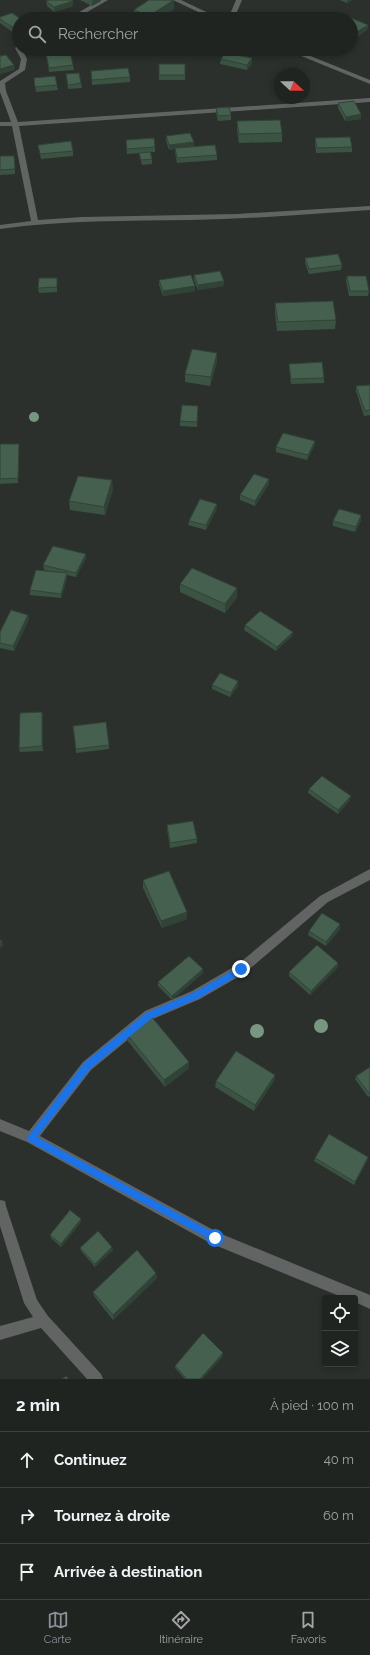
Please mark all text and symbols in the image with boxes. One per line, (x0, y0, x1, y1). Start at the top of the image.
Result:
search box (12, 12, 358, 56)
icon: search (26, 23, 48, 45)
text: Rechercher (58, 25, 138, 43)
north arrow (274, 68, 310, 104)
route end (232, 960, 250, 978)
route start (206, 1229, 224, 1247)
map controls (322, 1295, 358, 1367)
button: locate (322, 1295, 358, 1331)
button: layers (322, 1331, 358, 1367)
text: 2 min (16, 1395, 60, 1415)
text: À pied · 100 m (270, 1398, 354, 1413)
icon: ahead (16, 1449, 38, 1471)
text: Continuez (54, 1451, 127, 1469)
text: 40 m (324, 1452, 354, 1467)
icon: right (16, 1505, 38, 1527)
text: Tournez à droite (54, 1507, 170, 1525)
text: 60 m (323, 1508, 354, 1523)
icon: arrive (16, 1561, 38, 1583)
text: Arrivée à destination (54, 1563, 202, 1581)
tab: Carte (44, 1609, 71, 1646)
tab: Itinéraire (159, 1609, 203, 1646)
tab: Favoris (291, 1609, 326, 1646)

